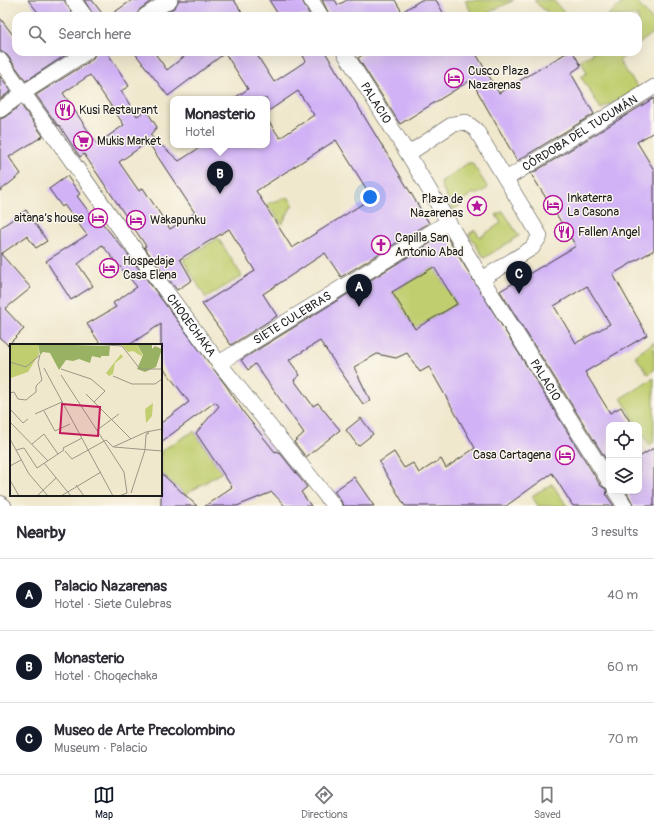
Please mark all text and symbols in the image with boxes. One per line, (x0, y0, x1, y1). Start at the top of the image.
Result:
search box (12, 12, 642, 56)
icon: search (26, 23, 48, 45)
text: Search here (58, 25, 131, 44)
place label: Cusco Plaza Nazarenas (468, 64, 529, 93)
hotel icon: Cusco Plaza Nazarenas (443, 67, 465, 89)
street label: PALACIO (357, 80, 394, 127)
street label: CÓRDOBA DEL TUCUMÁN (520, 92, 641, 175)
popup (170, 96, 270, 148)
restaurant icon: Kusi Restaurant (54, 99, 76, 121)
place label: Kusi Restaurant (79, 103, 158, 118)
text: Monasterio (185, 105, 255, 124)
text: Hotel (185, 124, 215, 140)
supermarket icon: Mukis Market (72, 130, 94, 152)
place label: Mukis Market (97, 134, 161, 149)
pin: B (207, 161, 233, 194)
your location (360, 187, 380, 207)
place label: Inkaterra La Casona (567, 191, 619, 220)
place label: Plaza de Nazarenas (410, 192, 464, 221)
hotel icon: Inkaterra La Casona (542, 194, 564, 216)
place icon: Plaza de Nazarenas (466, 195, 488, 217)
hotel icon: aitana’s house (87, 207, 109, 229)
hotel icon: Wakapunku (125, 209, 147, 231)
place label: aitana’s house (14, 211, 84, 226)
place label: Wakapunku (150, 213, 206, 228)
restaurant icon: Fallen Angel (553, 221, 575, 243)
place label: Fallen Angel (578, 225, 640, 240)
place label: Capilla San Antonio Abad (395, 231, 464, 260)
church icon: Capilla San Antonio Abad (370, 234, 392, 256)
place label: Hospedaje Casa Elena (123, 254, 177, 283)
hotel icon: Hospedaje Casa Elena (98, 257, 120, 279)
pin: C (506, 261, 532, 294)
pin: A (346, 274, 372, 307)
street label: SIETE CULEBRAS (251, 289, 334, 348)
street label: CHOQECHAKA (163, 291, 219, 360)
inset map (10, 344, 162, 496)
street label: PALACIO (526, 357, 564, 404)
map controls (606, 422, 642, 494)
button: locate (606, 422, 642, 458)
hotel icon: Casa Cartagena (554, 444, 576, 466)
place label: Casa Cartagena (473, 448, 551, 463)
button: layers (606, 458, 642, 494)
text: Nearby (16, 522, 65, 543)
text: 3 results (591, 524, 638, 540)
text: Palacio Nazarenas (54, 577, 167, 596)
text: A (25, 587, 33, 603)
text: 40 m (607, 587, 638, 603)
text: Hotel · Siete Culebras (54, 596, 172, 612)
text: Monasterio (54, 649, 124, 668)
text: B (25, 659, 33, 675)
text: 60 m (607, 659, 638, 675)
text: Hotel · Choqechaka (54, 668, 158, 684)
text: Museo de Arte Precolombino (54, 721, 235, 740)
text: C (25, 731, 33, 747)
text: 70 m (608, 731, 638, 747)
text: Museum · Palacio (54, 740, 147, 756)
tab: Map (93, 784, 115, 821)
tab: Directions (301, 784, 348, 821)
tab: Saved (534, 784, 561, 821)

